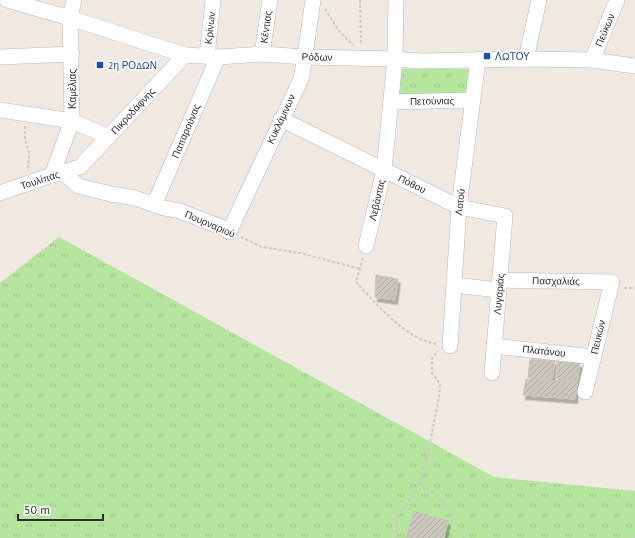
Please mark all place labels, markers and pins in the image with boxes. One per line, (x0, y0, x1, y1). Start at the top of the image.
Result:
place label: ΛΩΤΟΥ (495, 50, 530, 63)
marker: ΛΩΤΟΥ (482, 51, 492, 61)
place label: 2η ΡΟΔΩΝ (108, 59, 157, 72)
marker: 2η ΡΟΔΩΝ (95, 60, 105, 70)

